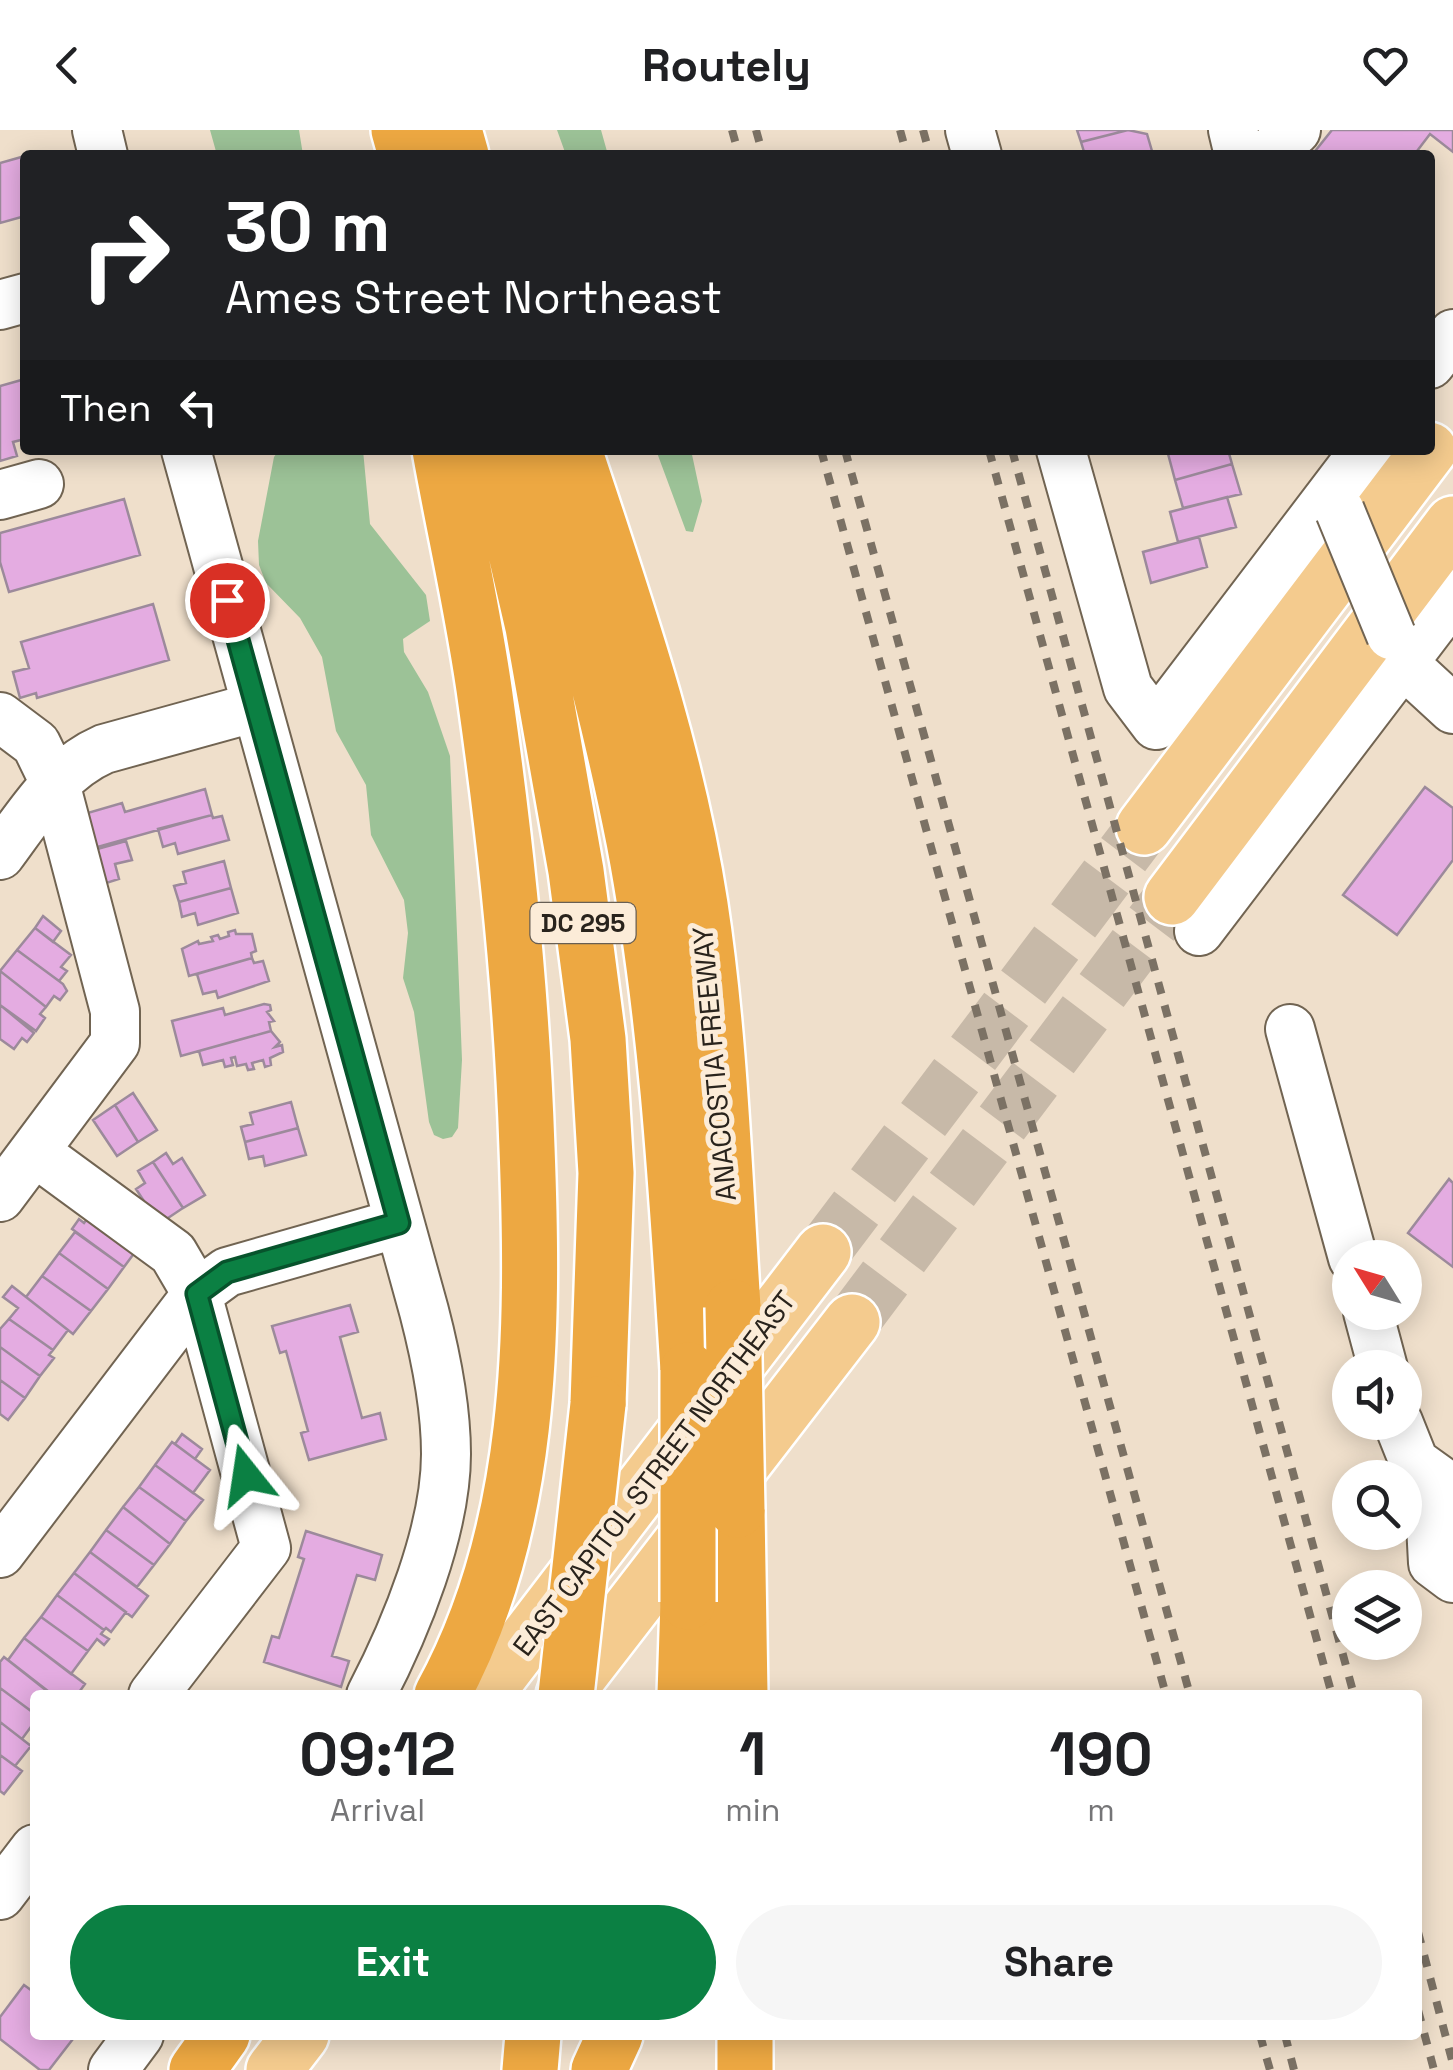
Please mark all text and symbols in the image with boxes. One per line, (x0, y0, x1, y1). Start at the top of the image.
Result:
text: Routely (642, 37, 811, 94)
icon: back (40, 38, 95, 93)
icon: heart (1358, 38, 1413, 93)
text: 30 m (225, 182, 390, 271)
icon: right (60, 190, 190, 320)
text: Ames Street Northeast (225, 269, 722, 326)
icon: left (171, 380, 226, 435)
text: Then (60, 384, 151, 432)
pin (185, 558, 270, 643)
icon: arrive (200, 573, 255, 628)
road number: DC 295 (530, 903, 636, 943)
street label: ANACOSTIA FREEWAY (684, 925, 744, 1203)
north arrow (1332, 1240, 1422, 1330)
map controls (1332, 1240, 1422, 1660)
street label: EAST CAPITOL STREET NORTHEAST (505, 1283, 803, 1663)
button: sound (1332, 1350, 1422, 1440)
position arrow (194, 1423, 298, 1527)
button: search (1332, 1460, 1422, 1550)
button: layers (1332, 1570, 1422, 1660)
text: 09:12 (299, 1716, 456, 1793)
text: 1 (739, 1716, 766, 1793)
text: 190 (1050, 1716, 1153, 1793)
text: Arrival (330, 1790, 425, 1830)
text: min (725, 1790, 780, 1830)
text: m (1087, 1790, 1115, 1830)
button: Exit (70, 1905, 716, 2020)
button: Share (736, 1905, 1382, 2020)

